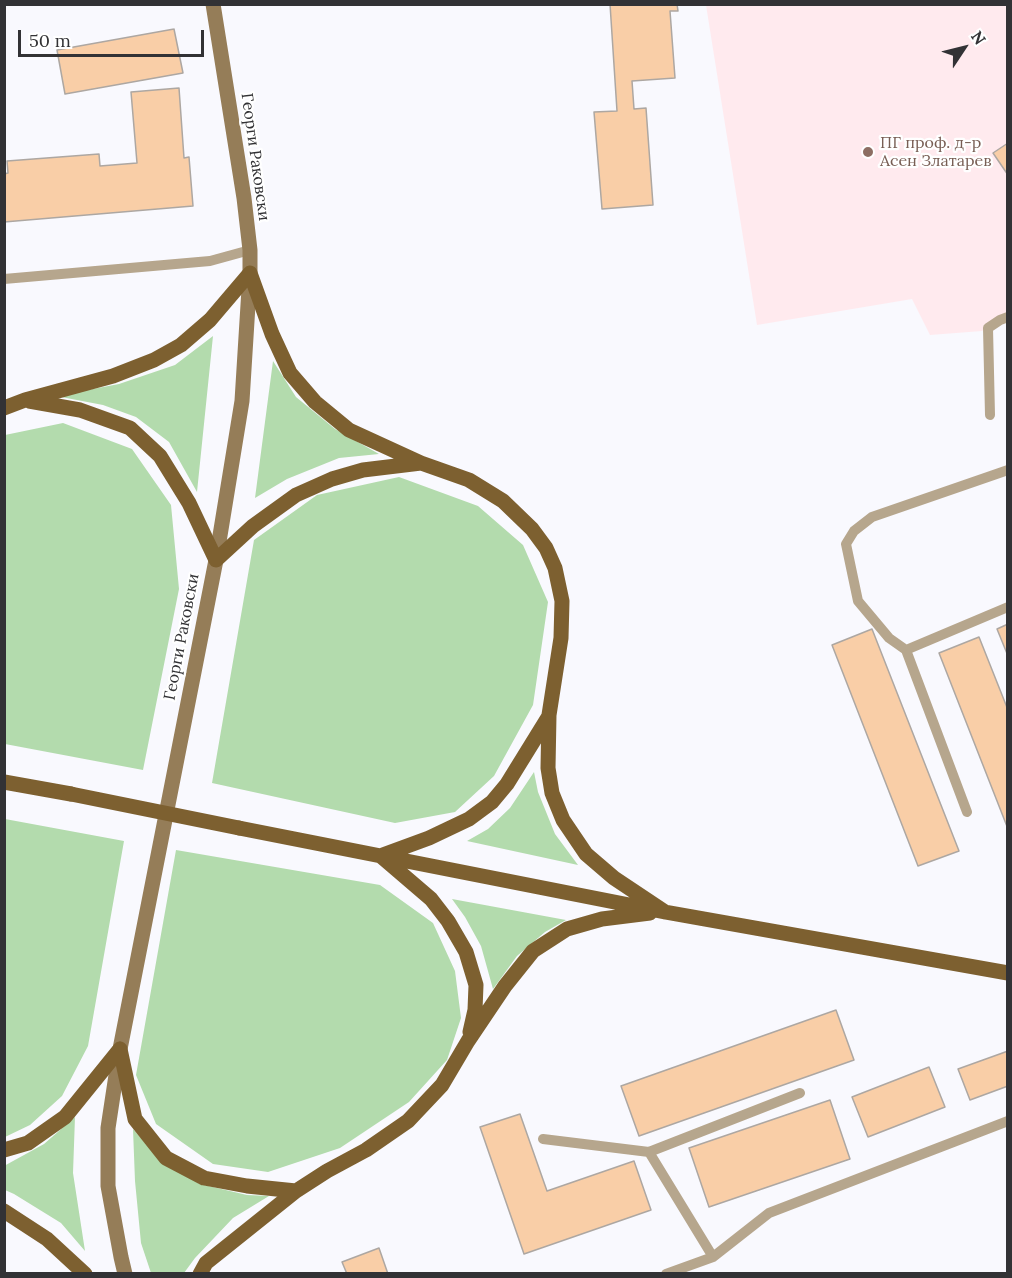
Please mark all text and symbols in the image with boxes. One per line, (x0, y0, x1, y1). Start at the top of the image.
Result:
scale bar (21, 18, 207, 56)
north arrow (934, 18, 994, 78)
text: N (967, 27, 990, 48)
text: 50 m (29, 29, 71, 52)
street label: Георги Раковски (237, 92, 273, 222)
place label: ПГ проф. д-р Асен Златарев (880, 133, 992, 171)
marker: ПГ проф. д-р Асен Златарев (861, 145, 875, 159)
street label: Георги Раковски (160, 572, 204, 702)

